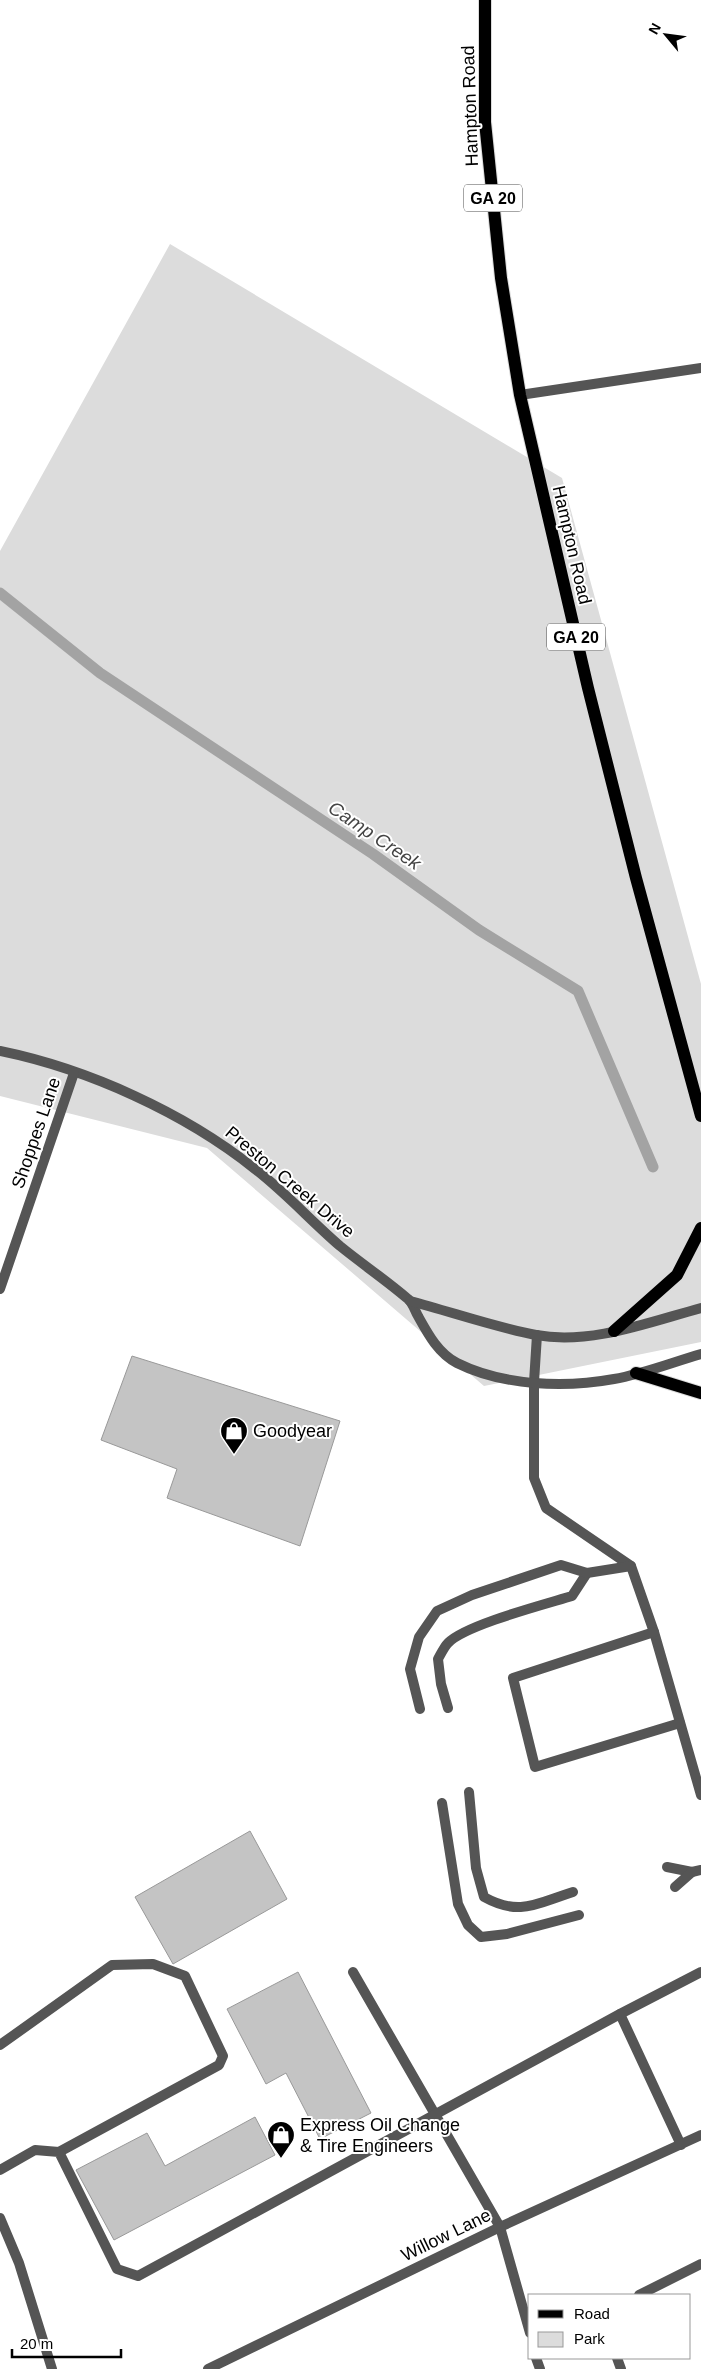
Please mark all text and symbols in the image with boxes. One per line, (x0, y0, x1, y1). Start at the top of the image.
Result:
north arrow (641, 10, 691, 60)
text: N (645, 20, 664, 37)
street label: Hampton Road (458, 45, 482, 167)
road number: GA 20 (464, 184, 522, 212)
street label: Hampton Road (549, 484, 595, 606)
road number: GA 20 (547, 624, 605, 650)
water label: Camp Creek (325, 797, 426, 875)
street label: Shoppes Lane (8, 1075, 64, 1191)
street label: Preston Creek Drive (221, 1122, 359, 1242)
shop icon: Goodyear (219, 1416, 249, 1455)
place label: Goodyear (253, 1421, 332, 1441)
place label: Express Oil Change & Tire Engineers (300, 2115, 460, 2156)
shop icon: Express Oil Change & Tire Engineers (266, 2120, 296, 2159)
street label: Willow Lane (398, 2205, 494, 2265)
legend (528, 2294, 691, 2359)
text: Road (574, 2305, 610, 2322)
scale bar (12, 2326, 121, 2358)
text: Park (574, 2330, 605, 2347)
text: 20 m (20, 2335, 53, 2352)

